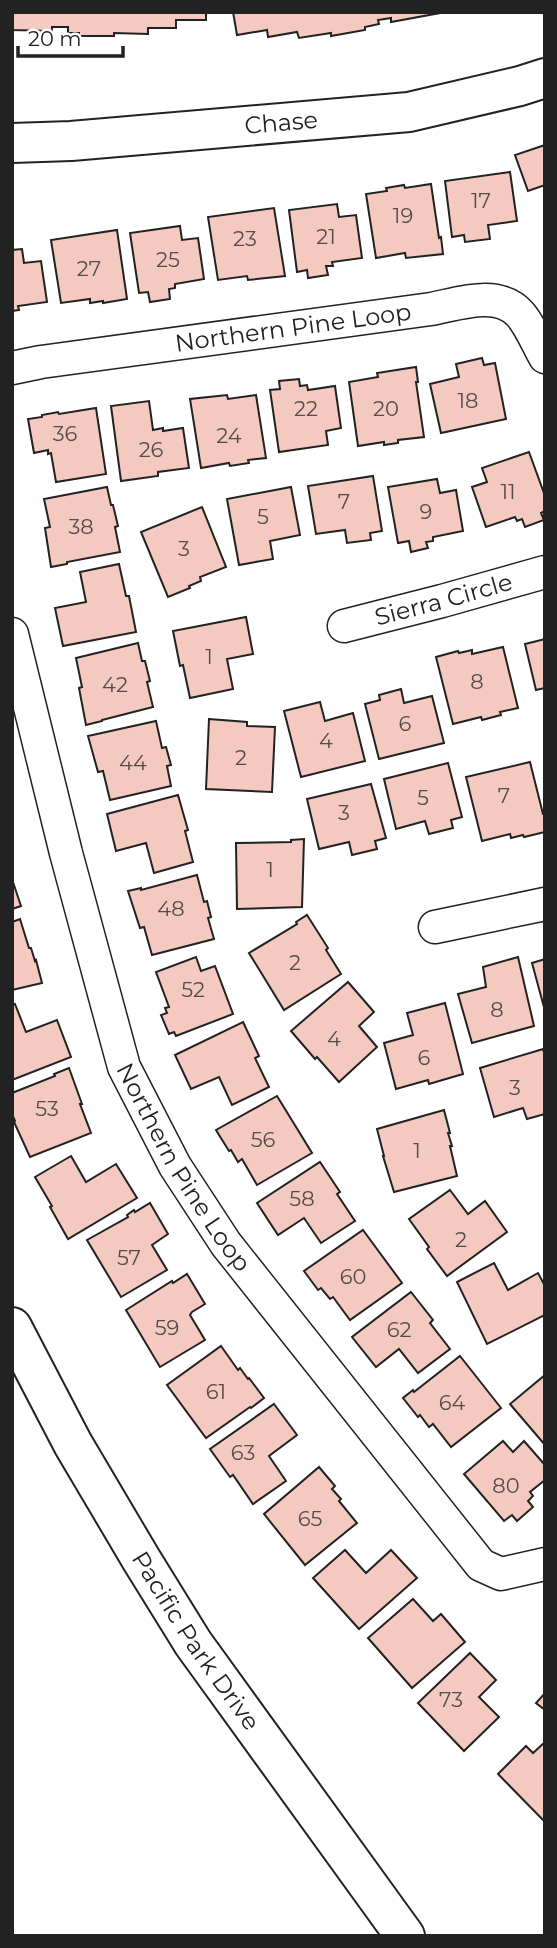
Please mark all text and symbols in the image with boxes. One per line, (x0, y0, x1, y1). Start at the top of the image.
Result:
scale bar (18, 14, 122, 58)
text: 20 m (28, 26, 82, 51)
street label: Chase (243, 105, 319, 140)
house number: 17 (471, 188, 491, 213)
house number: 19 (393, 203, 413, 228)
house number: 21 (316, 224, 336, 249)
house number: 23 (233, 226, 257, 251)
house number: 25 (156, 247, 180, 272)
house number: 27 (77, 256, 101, 281)
street label: Northern Pine Loop (173, 297, 413, 358)
house number: 18 (458, 388, 478, 413)
house number: 22 (294, 396, 318, 421)
house number: 20 (373, 396, 399, 421)
house number: 36 (53, 421, 78, 446)
house number: 24 (216, 423, 242, 448)
house number: 26 (139, 437, 164, 462)
house number: 11 (500, 479, 516, 504)
house number: 7 (338, 489, 350, 514)
house number: 9 (420, 499, 432, 524)
house number: 5 (257, 504, 269, 529)
house number: 38 (68, 514, 94, 539)
house number: 3 (178, 536, 190, 561)
street label: Sierra Circle (372, 567, 516, 632)
house number: 1 (205, 644, 213, 669)
house number: 8 (470, 669, 484, 694)
house number: 42 (102, 672, 128, 697)
house number: 6 (399, 711, 412, 736)
house number: 4 (319, 728, 333, 753)
house number: 2 (235, 745, 247, 770)
house number: 44 (119, 750, 147, 775)
house number: 7 (498, 783, 510, 808)
house number: 5 (417, 785, 429, 810)
house number: 3 (338, 800, 350, 825)
house number: 1 (266, 857, 274, 882)
house number: 48 (157, 896, 185, 921)
house number: 2 (289, 950, 301, 975)
house number: 52 (181, 977, 205, 1002)
house number: 8 (490, 997, 504, 1022)
house number: 4 (327, 1026, 341, 1051)
house number: 6 (418, 1045, 431, 1070)
street label: Northern Pine Loop (110, 1058, 257, 1277)
house number: 3 (509, 1075, 521, 1100)
house number: 53 (35, 1096, 59, 1121)
house number: 56 (251, 1127, 276, 1152)
house number: 1 (413, 1138, 421, 1163)
house number: 58 (289, 1186, 315, 1211)
house number: 2 (455, 1227, 467, 1252)
house number: 57 (117, 1245, 141, 1270)
house number: 60 (340, 1264, 366, 1289)
house number: 59 (155, 1315, 179, 1340)
house number: 62 (387, 1317, 411, 1342)
house number: 61 (206, 1379, 226, 1404)
house number: 64 (439, 1390, 465, 1415)
house number: 63 (231, 1440, 255, 1465)
house number: 80 (492, 1473, 520, 1498)
house number: 65 (298, 1506, 322, 1531)
street label: Pacific Park Drive (126, 1546, 266, 1736)
house number: 73 (439, 1687, 463, 1712)

